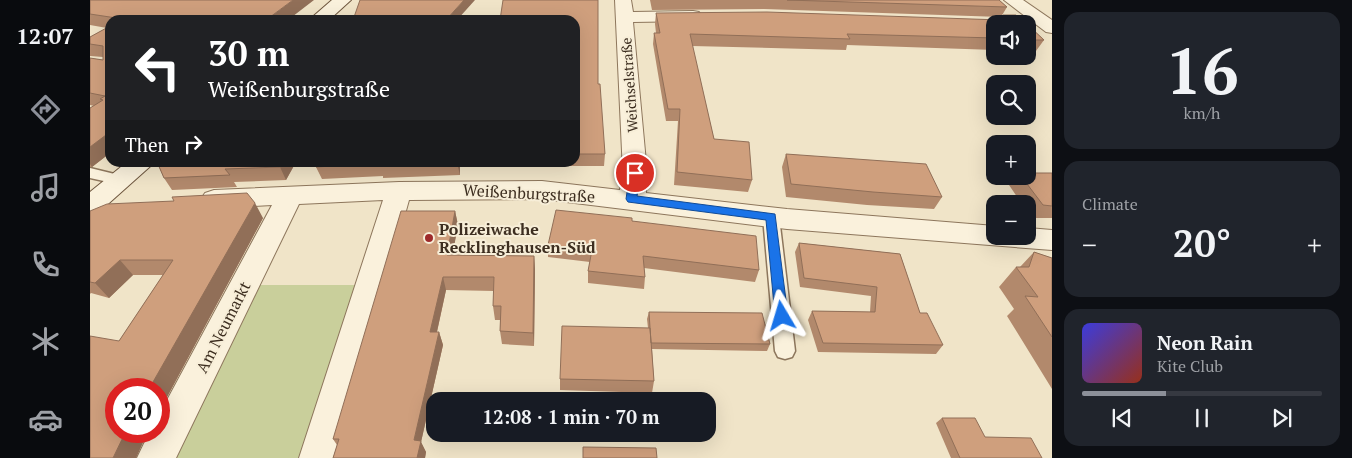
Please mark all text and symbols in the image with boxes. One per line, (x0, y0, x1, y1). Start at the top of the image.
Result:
map controls (986, 15, 1036, 245)
button: sound (986, 15, 1036, 65)
text: 12:07 (16, 21, 74, 50)
text: 16 (1165, 26, 1239, 113)
text: 30 m (208, 30, 289, 76)
icon: left (125, 35, 190, 100)
street label: Weichselstraße (616, 37, 642, 133)
text: Weißenburgstraße (208, 74, 390, 103)
button: search (986, 75, 1036, 125)
icon: directions (28, 92, 63, 127)
text: km/h (1184, 102, 1220, 124)
icon: right (179, 130, 207, 158)
text: Then (125, 132, 169, 157)
button: + (986, 135, 1036, 185)
pin (614, 152, 656, 194)
icon: arrive (621, 159, 649, 187)
icon: music (28, 170, 63, 205)
street label: Weißenburgstraße (462, 179, 596, 207)
text: Climate (1082, 193, 1138, 215)
button: − (986, 195, 1036, 245)
place label: Polizeiwache Recklinghausen-Süd (439, 218, 596, 258)
text: 20° (1173, 218, 1231, 268)
text: − (1082, 226, 1097, 263)
text: + (1307, 226, 1322, 263)
marker: Polizeiwache Recklinghausen-Süd (423, 232, 435, 244)
icon: phone (28, 247, 63, 282)
street label: Am Neumarkt (191, 277, 255, 376)
position arrow (755, 289, 807, 341)
icon: climate (28, 324, 63, 359)
text: Neon Rain (1157, 330, 1253, 355)
text: Kite Club (1157, 355, 1223, 377)
speed limit sign: 20 (105, 378, 170, 443)
icon: car (28, 402, 63, 437)
text: 12:08 · 1 min · 70 m (482, 404, 660, 429)
icon: previous (1108, 404, 1136, 432)
icon: pause (1188, 404, 1216, 432)
icon: next (1268, 404, 1296, 432)

